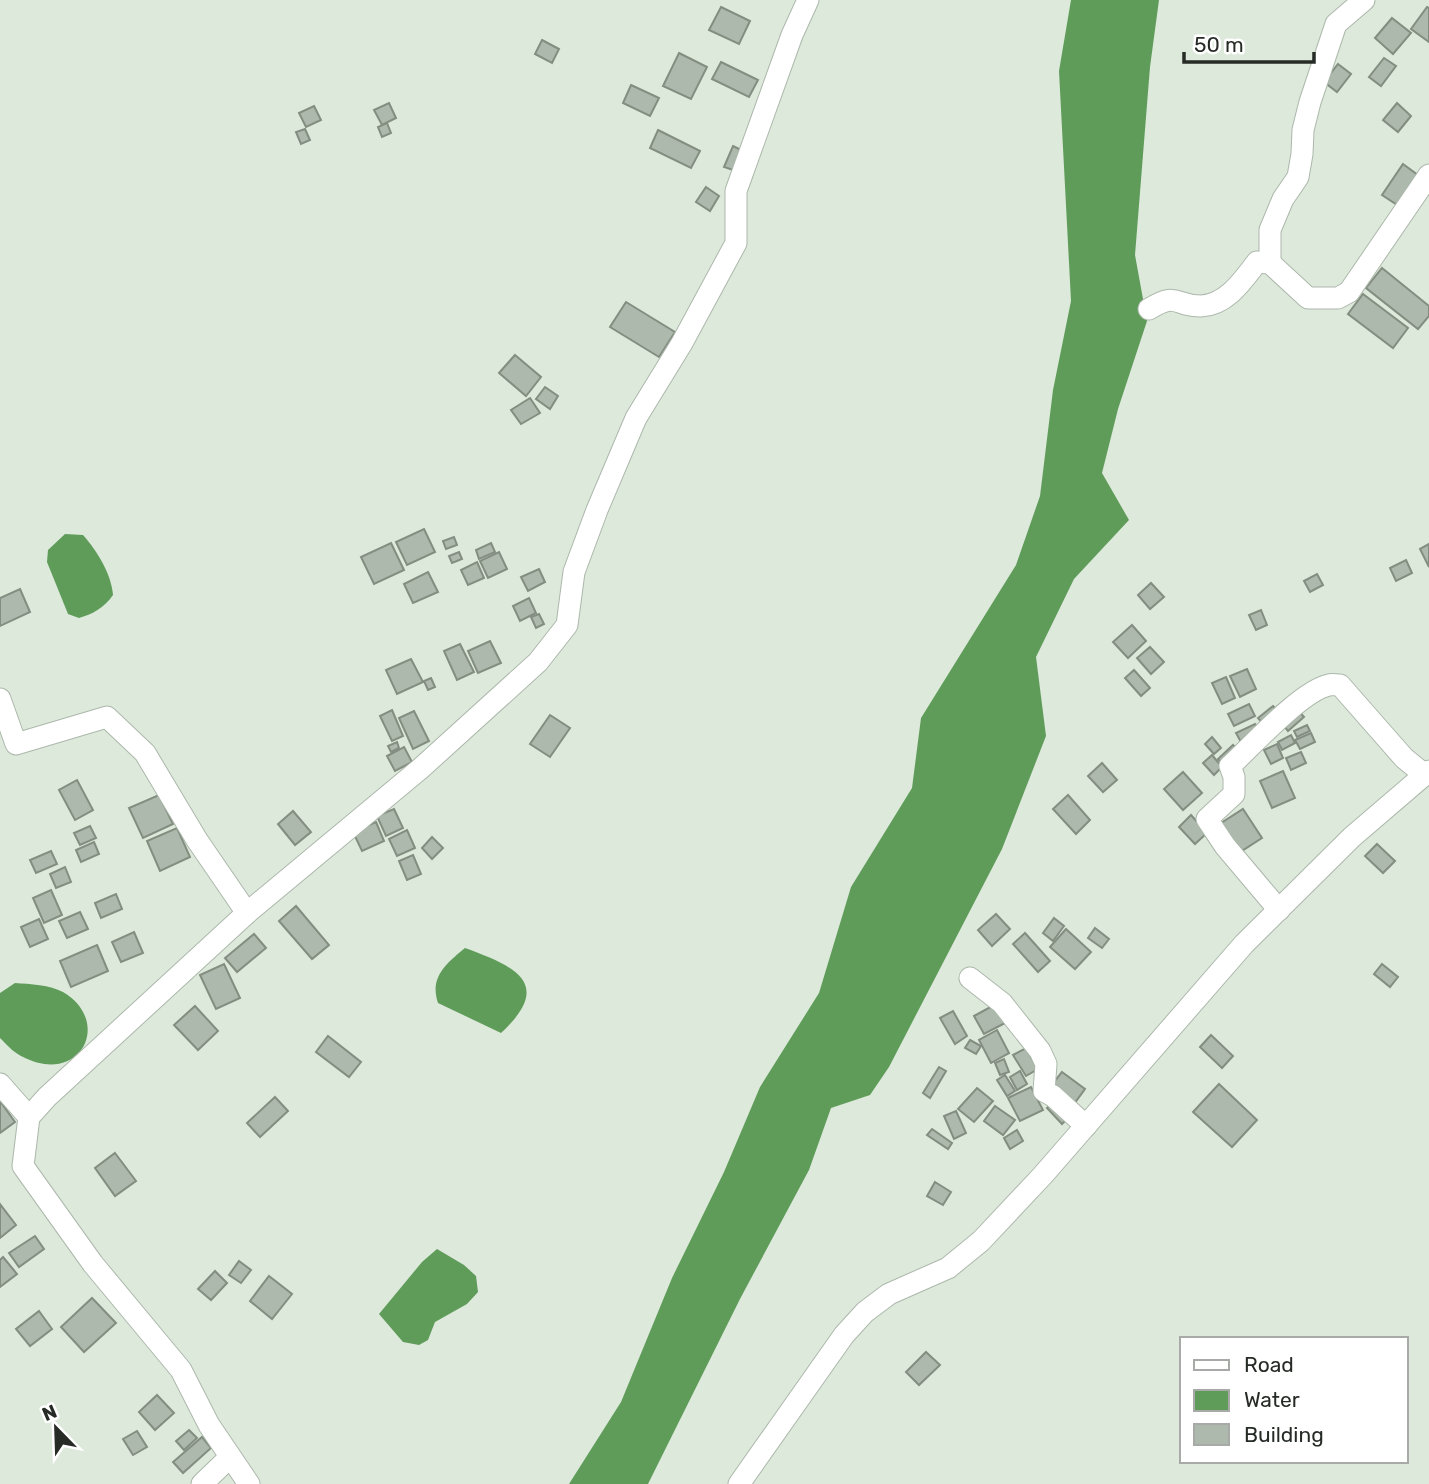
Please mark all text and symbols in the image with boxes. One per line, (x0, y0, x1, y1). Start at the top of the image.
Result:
scale bar (1184, 21, 1314, 65)
text: 50 m (1194, 32, 1244, 57)
legend (1180, 1337, 1408, 1463)
text: Road (1244, 1352, 1294, 1377)
text: Water (1244, 1387, 1300, 1412)
north arrow (21, 1393, 91, 1463)
text: N (39, 1400, 60, 1426)
text: Building (1244, 1422, 1324, 1447)

